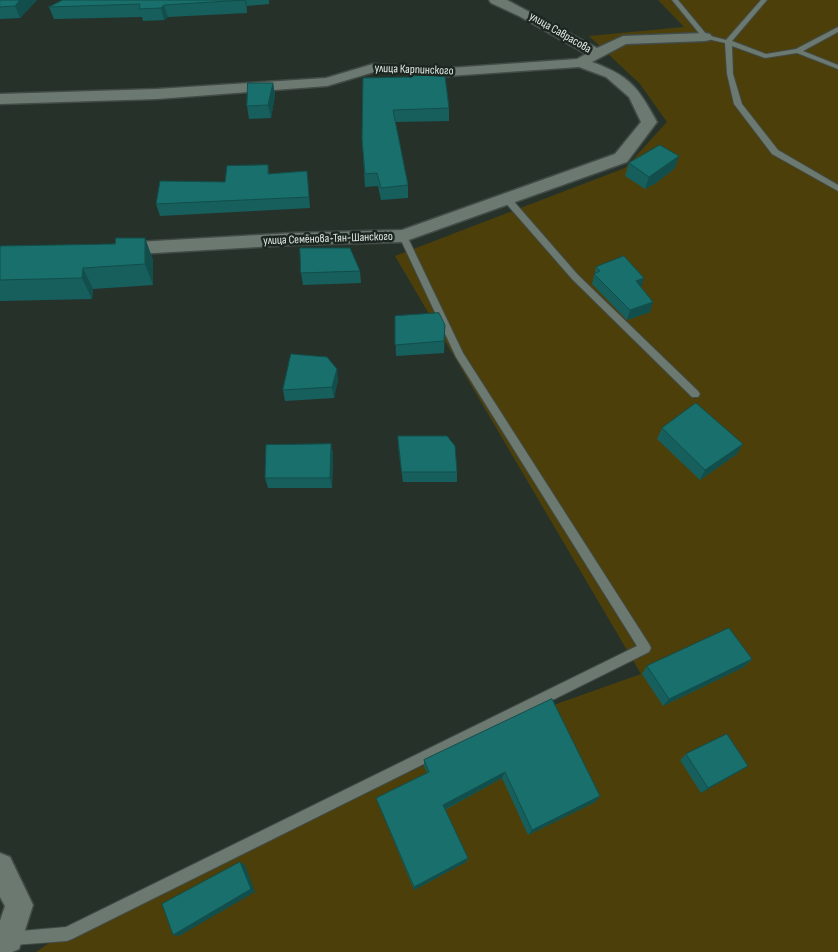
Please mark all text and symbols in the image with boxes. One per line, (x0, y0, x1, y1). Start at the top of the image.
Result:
street label: улица Саврасова (526, 9, 594, 57)
street label: улица Карпинского (374, 61, 454, 79)
street label: улица Семёнова-Тян-Шанского (263, 230, 393, 248)

